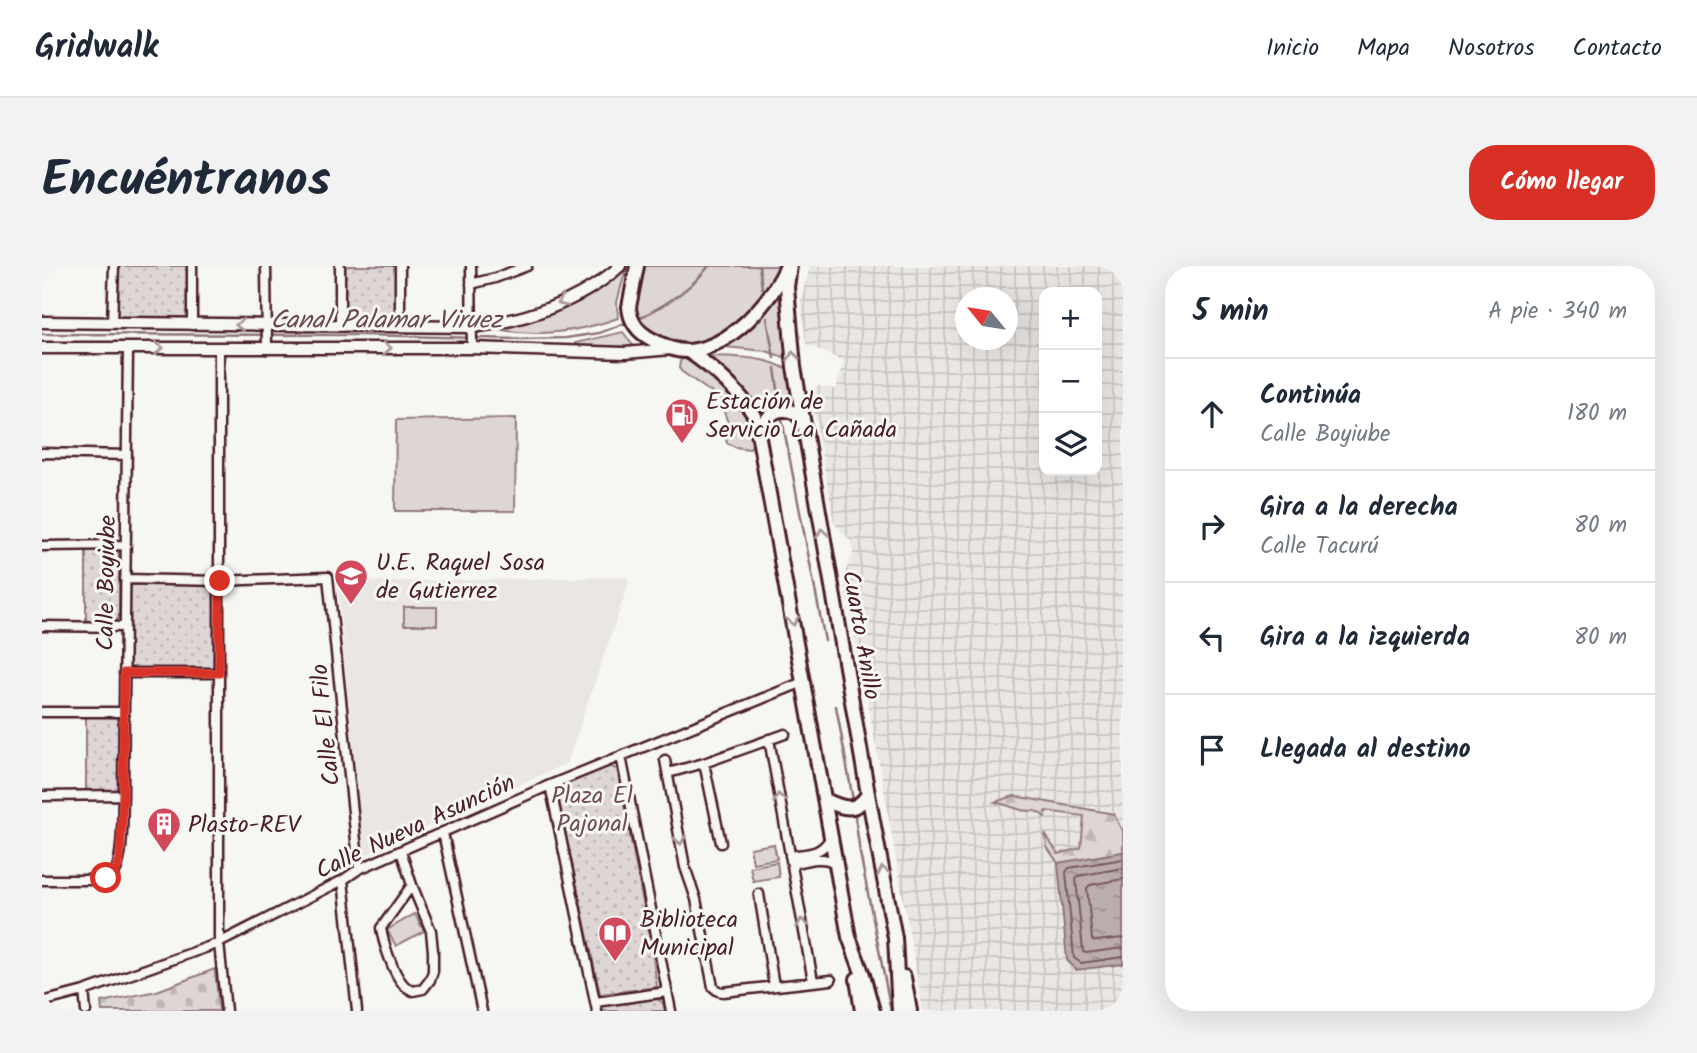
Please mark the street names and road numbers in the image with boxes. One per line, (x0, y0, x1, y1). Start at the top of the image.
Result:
street label: Calle Boyiube (87, 515, 128, 651)
street label: Cuarto Anillo (830, 568, 891, 703)
street label: Calle El Filo (301, 662, 352, 788)
street label: Calle Nueva Asunción (309, 764, 522, 891)

